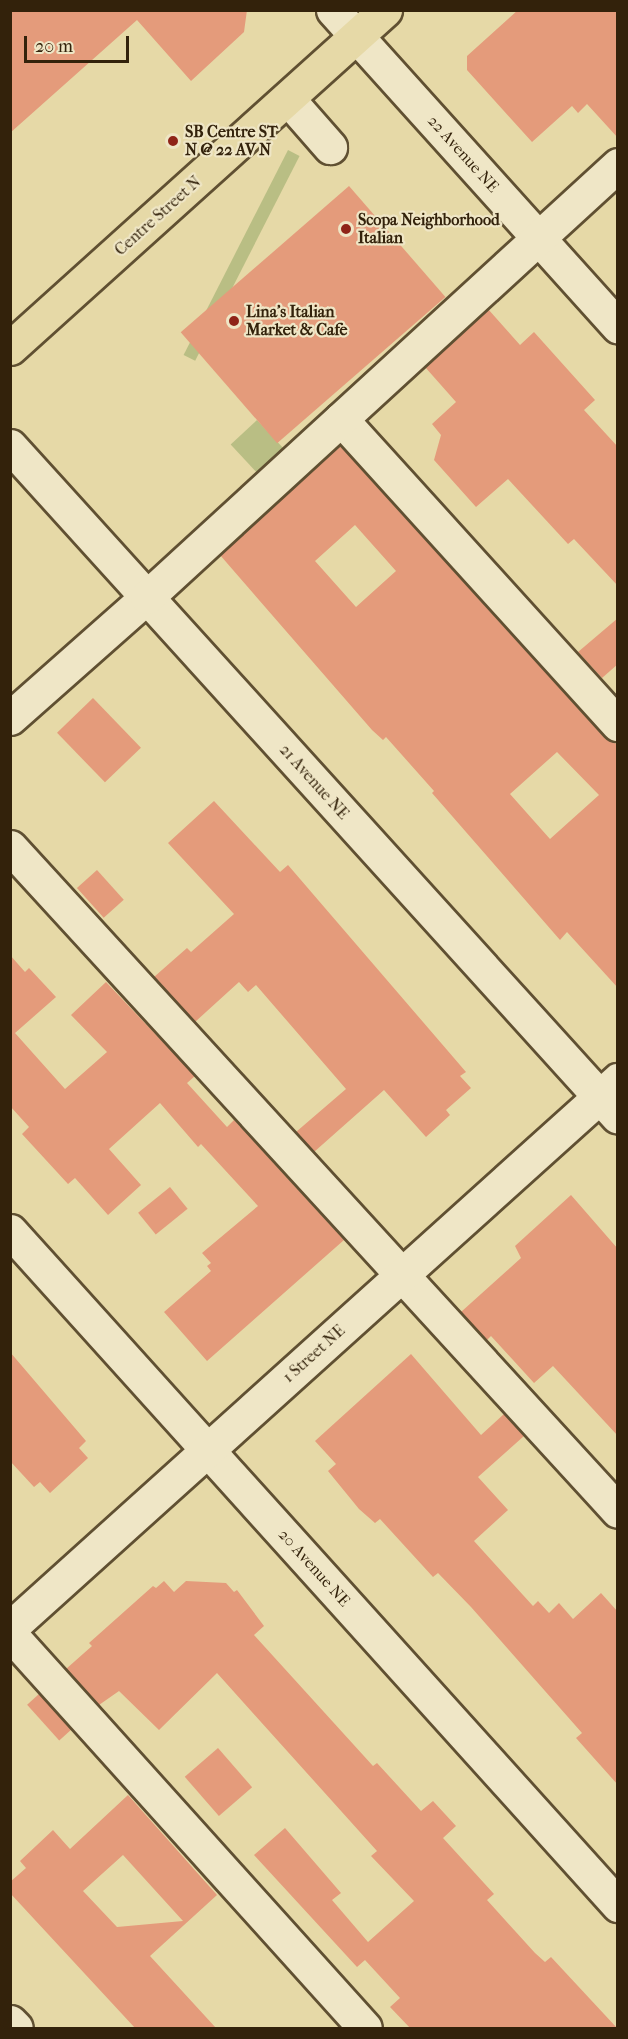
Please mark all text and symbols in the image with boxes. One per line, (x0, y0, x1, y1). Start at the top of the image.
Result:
scale bar (27, 24, 132, 62)
text: 20 m (35, 36, 73, 57)
street label: 22 Avenue NE (423, 112, 503, 196)
place label: SB Centre ST N @ 22 AV N (185, 122, 278, 160)
marker: SB Centre ST N @ 22 AV N (166, 134, 180, 148)
street label: Centre Street N (111, 172, 205, 260)
place label: Scopa Neighborhood Italian (358, 210, 500, 248)
marker: Scopa Neighborhood Italian (339, 222, 353, 236)
place label: Lina's Italian Market & Cafe (246, 302, 347, 340)
marker: Lina's Italian Market & Cafe (227, 314, 241, 328)
street label: 21 Avenue NE (275, 741, 353, 823)
street label: 1 Street NE (279, 1321, 349, 1387)
street label: 20 Avenue NE (274, 1525, 354, 1611)

